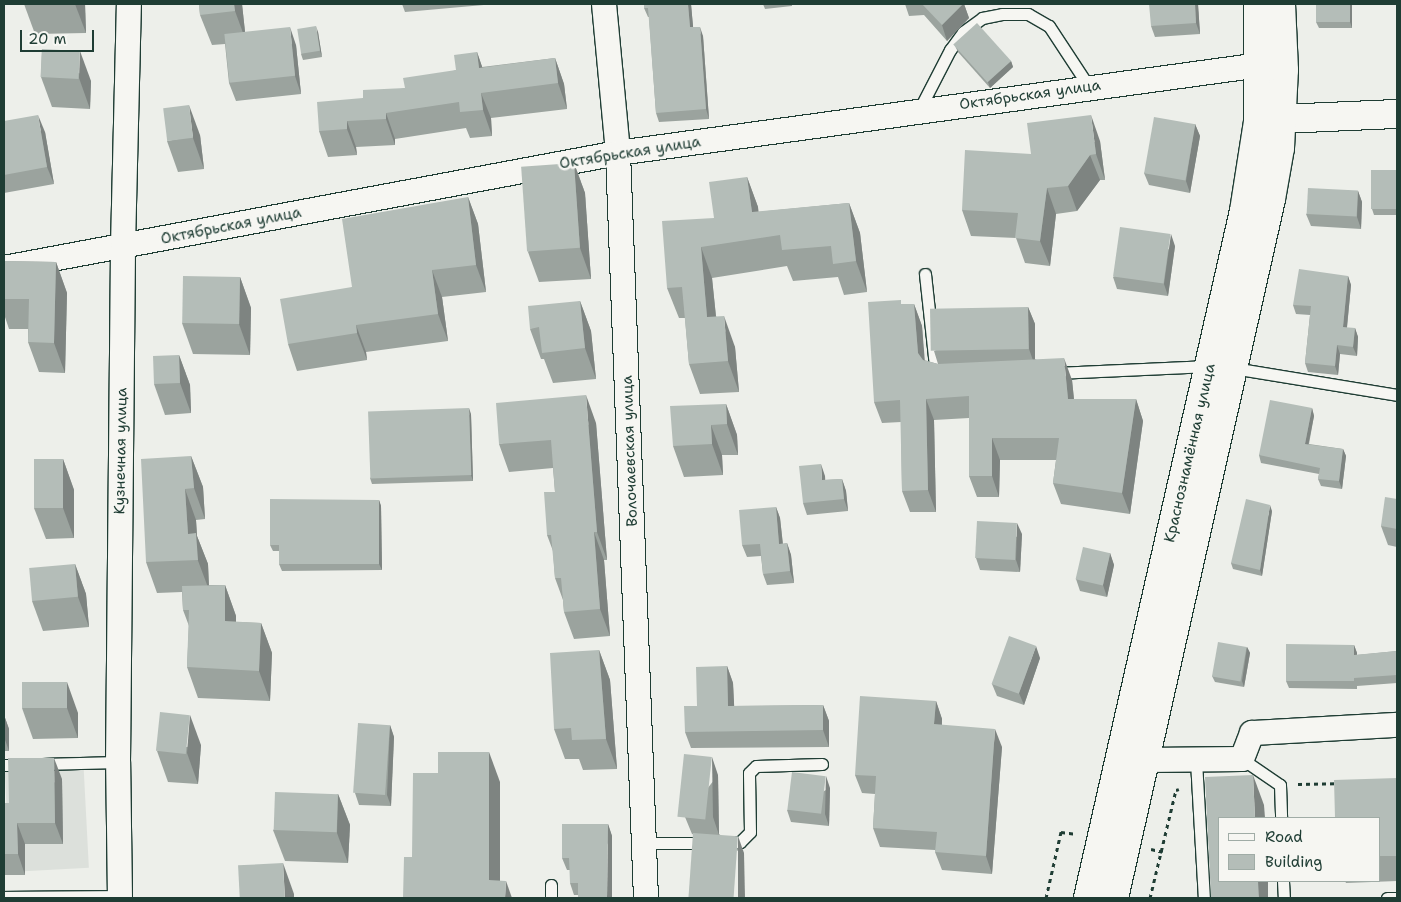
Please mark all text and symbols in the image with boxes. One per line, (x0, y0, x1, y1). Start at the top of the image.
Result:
scale bar (22, 20, 96, 52)
text: 20 m (28, 29, 67, 49)
street label: Октябрьская улица (958, 76, 1102, 114)
street label: Октябрьская улица (558, 133, 702, 173)
street label: Октябрьская улица (159, 204, 303, 248)
street label: Краснознамённая улица (1161, 362, 1219, 544)
street label: Волочаевская улица (618, 375, 642, 527)
street label: Кузнечная улица (111, 387, 131, 515)
legend (1218, 817, 1381, 882)
text: Road (1265, 827, 1303, 847)
text: Building (1265, 852, 1322, 872)

